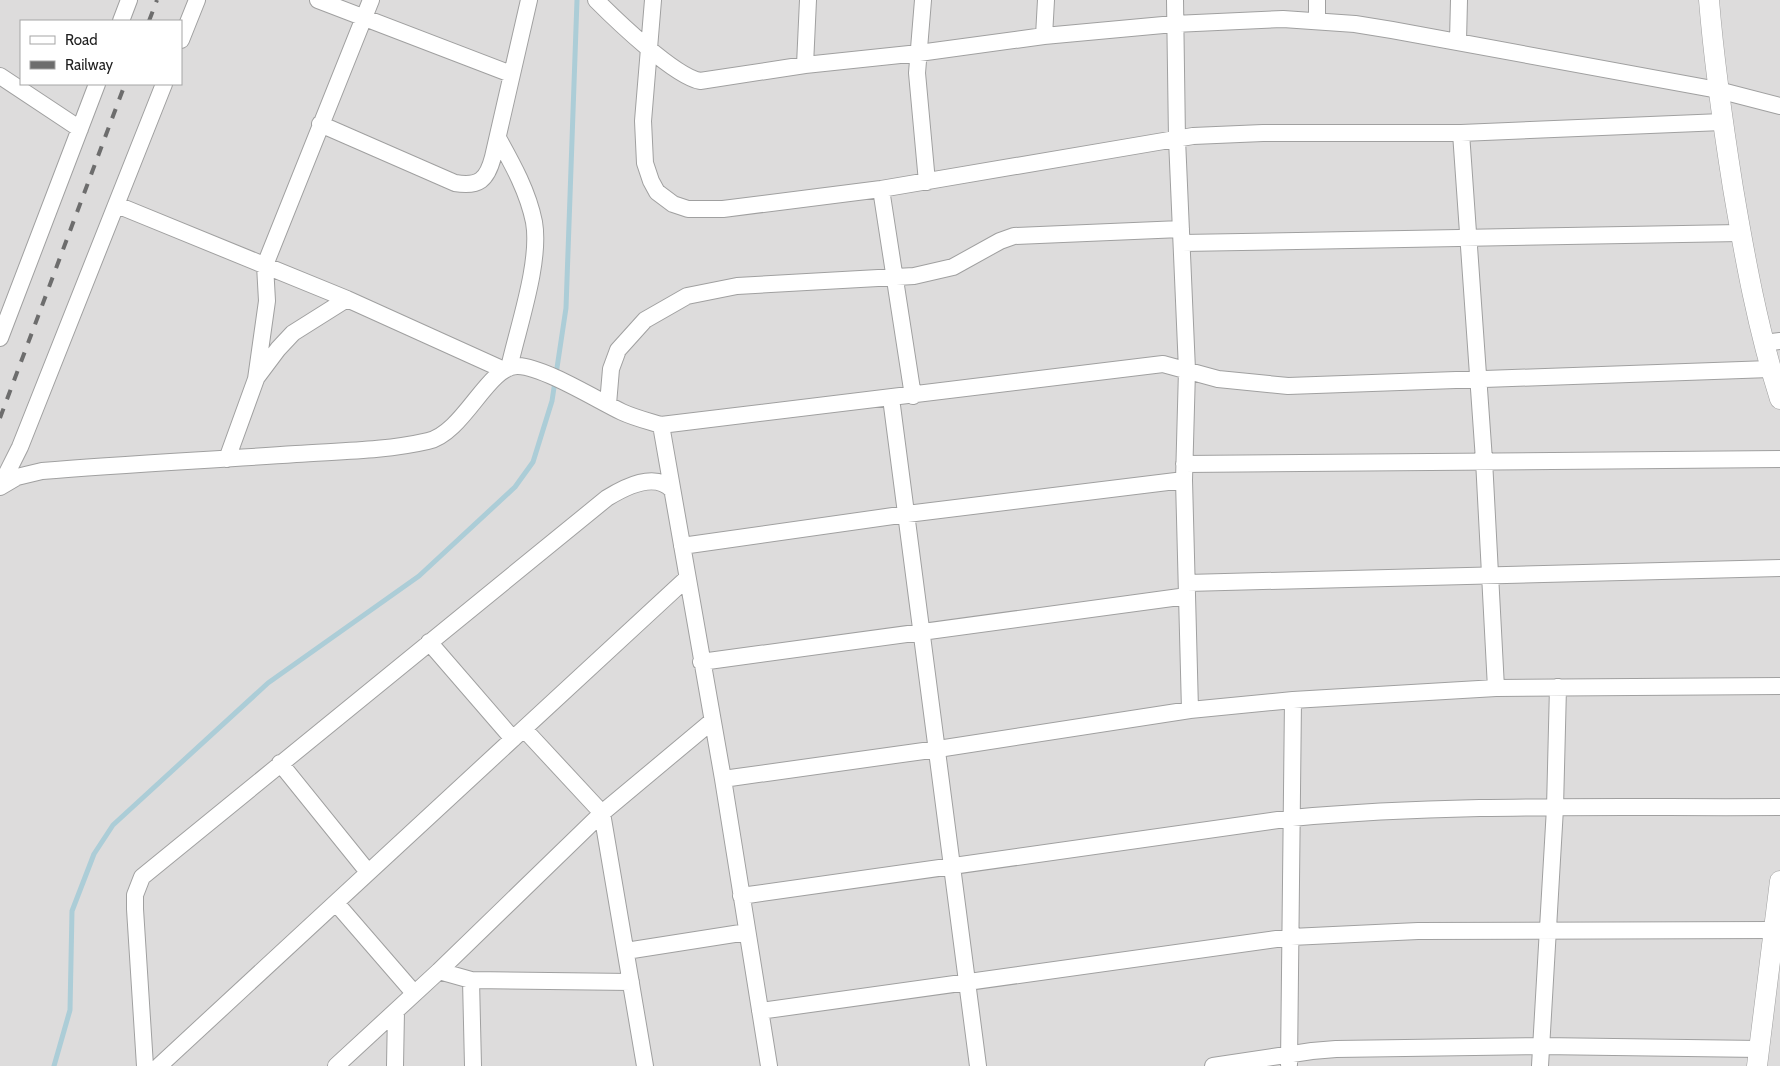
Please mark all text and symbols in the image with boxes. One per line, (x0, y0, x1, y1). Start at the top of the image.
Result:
legend (20, 20, 182, 85)
text: Road (65, 31, 98, 49)
text: Railway (65, 56, 114, 74)

